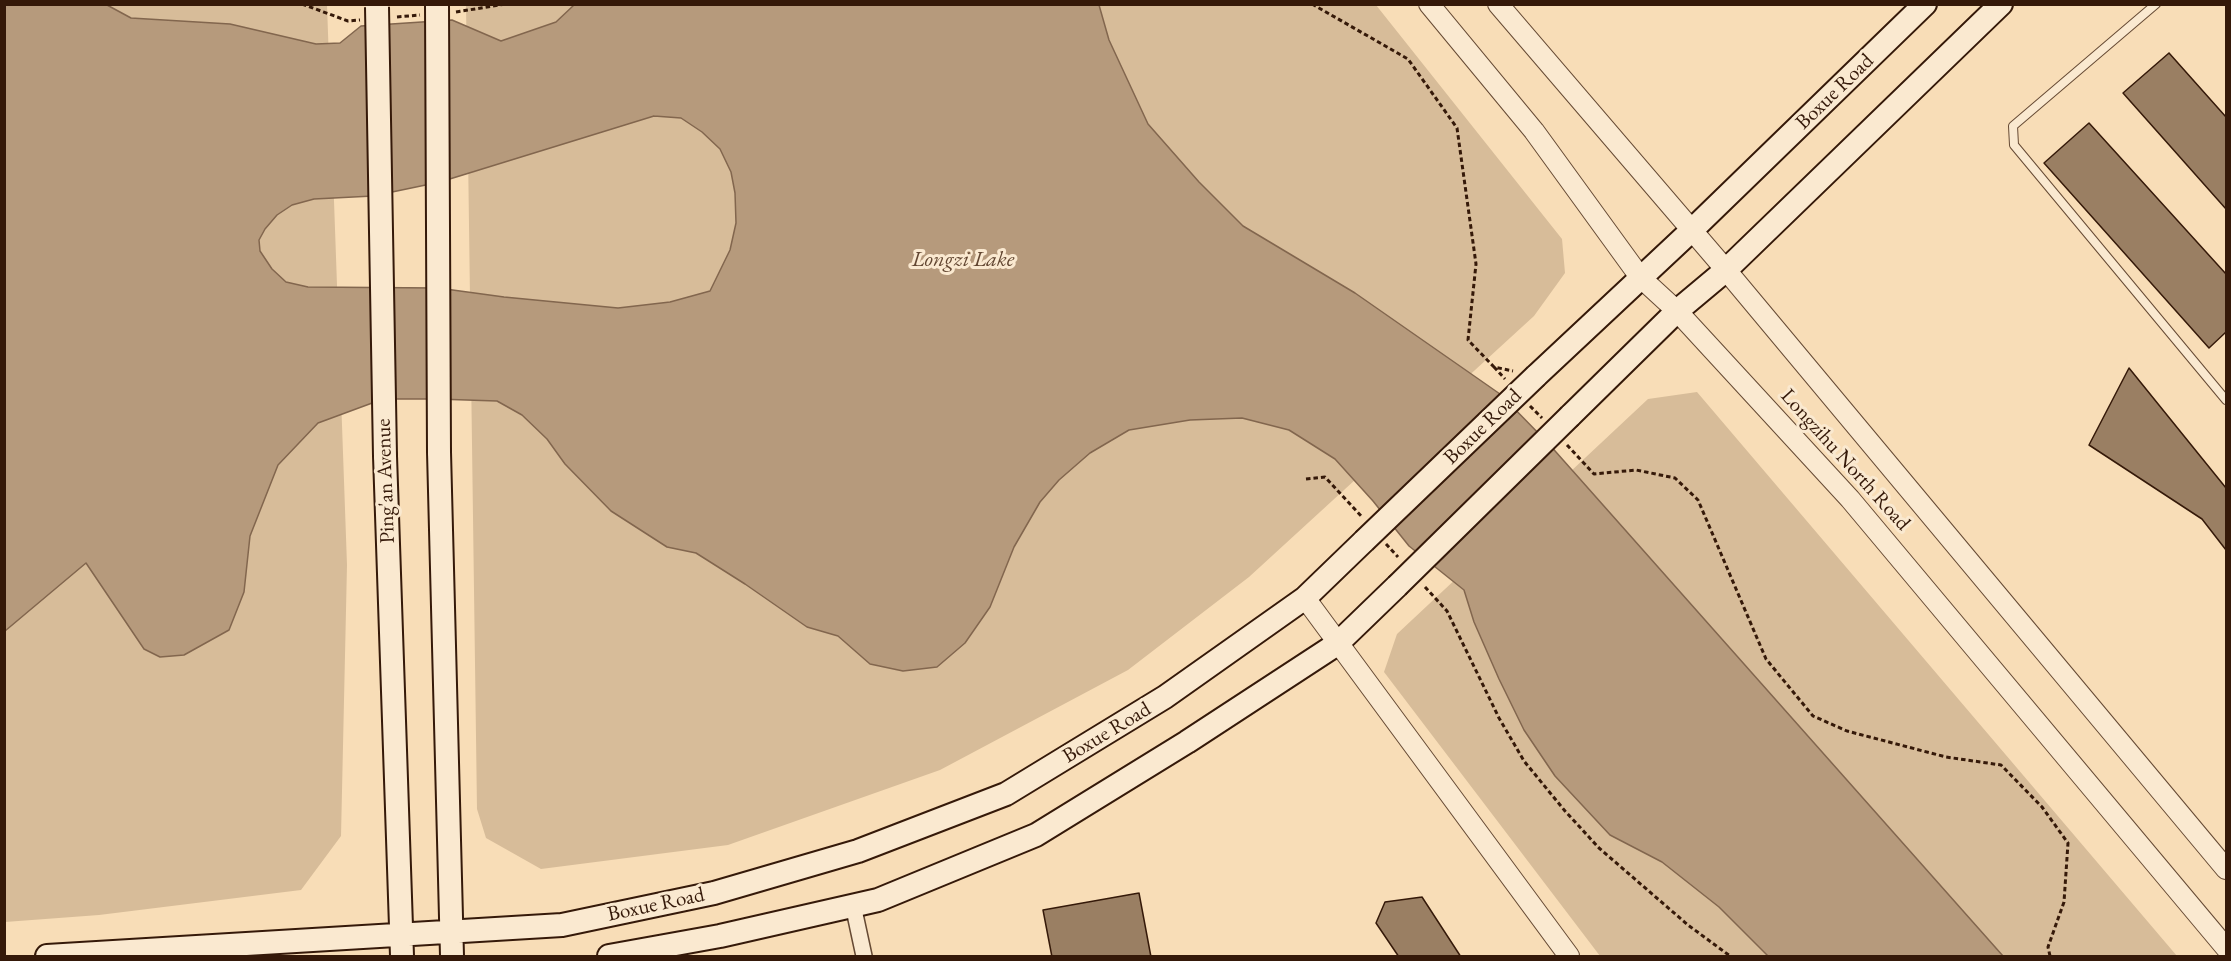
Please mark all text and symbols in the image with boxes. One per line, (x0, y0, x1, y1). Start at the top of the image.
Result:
street label: Boxue Road (1791, 49, 1879, 135)
water label: Longzi Lake (912, 247, 1014, 273)
street label: Boxue Road (1439, 384, 1527, 470)
street label: Longzihu North Road (1775, 384, 1915, 536)
street label: Ping'an Avenue (371, 418, 401, 544)
street label: Boxue Road (1058, 697, 1156, 769)
street label: Boxue Road (605, 882, 707, 928)

